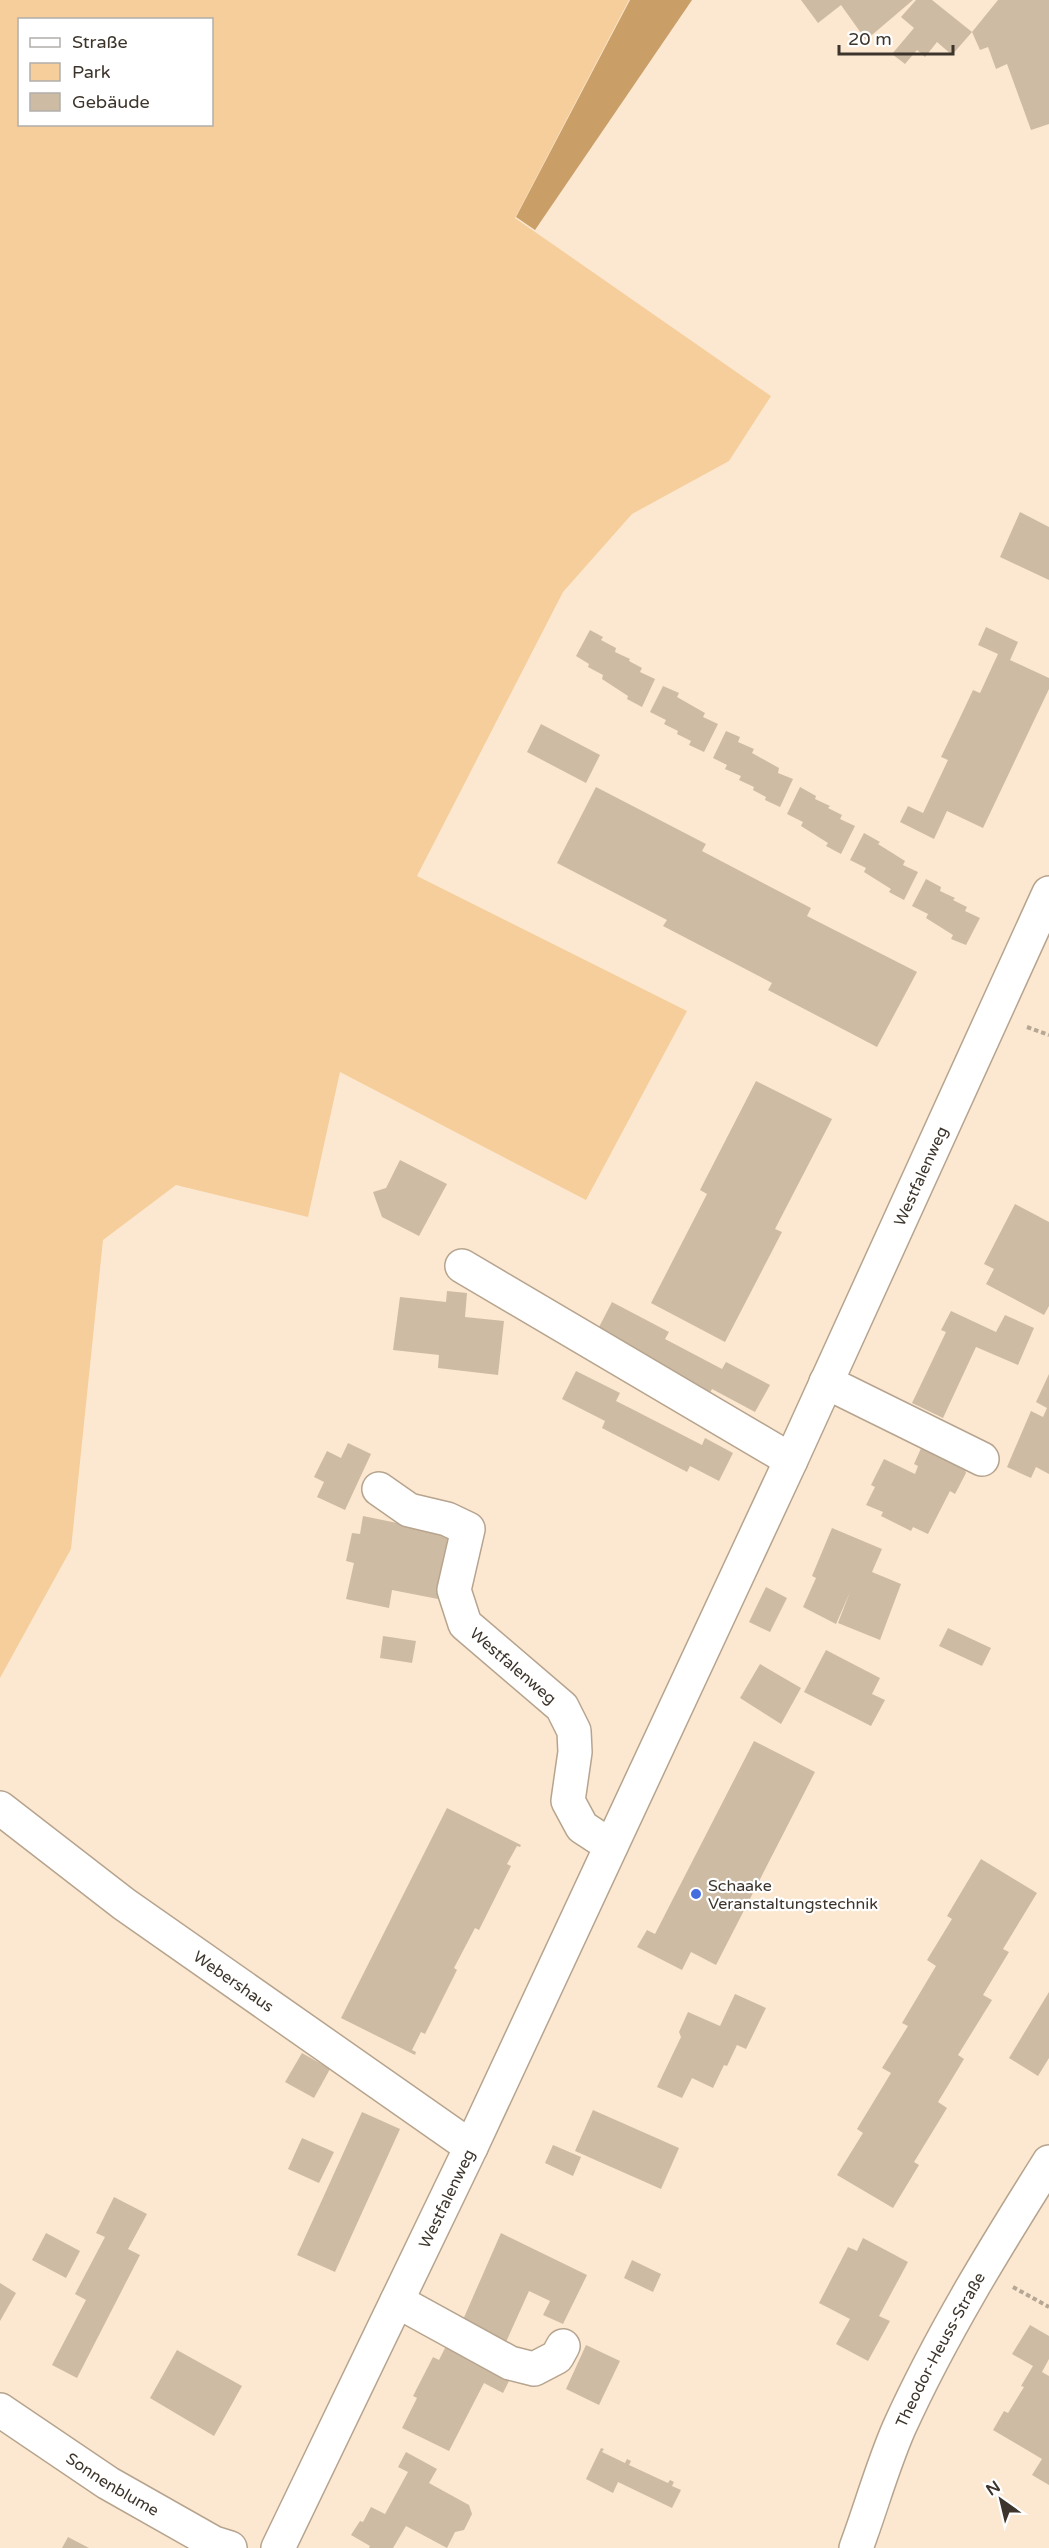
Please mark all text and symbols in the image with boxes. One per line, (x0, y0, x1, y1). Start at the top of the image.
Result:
legend (18, 18, 213, 126)
scale bar (839, 18, 953, 56)
text: 20 m (848, 28, 892, 50)
text: Straße (72, 31, 128, 53)
text: Park (72, 61, 111, 83)
text: Gebäude (72, 91, 150, 113)
street label: Westfalenweg (890, 1123, 953, 1229)
street label: Westfalenweg (465, 1624, 560, 1709)
place label: Schaake Veranstaltungstechnik (708, 1876, 878, 1914)
marker: Schaake Veranstaltungstechnik (689, 1887, 703, 1901)
street label: Webershaus (189, 1947, 277, 2017)
street label: Westfalenweg (415, 2146, 479, 2252)
street label: Theodor-Heuss-Straße (892, 2269, 990, 2431)
street label: Sonnenblume (62, 2449, 162, 2521)
north arrow (971, 2470, 1031, 2530)
text: N (982, 2477, 1004, 2500)

